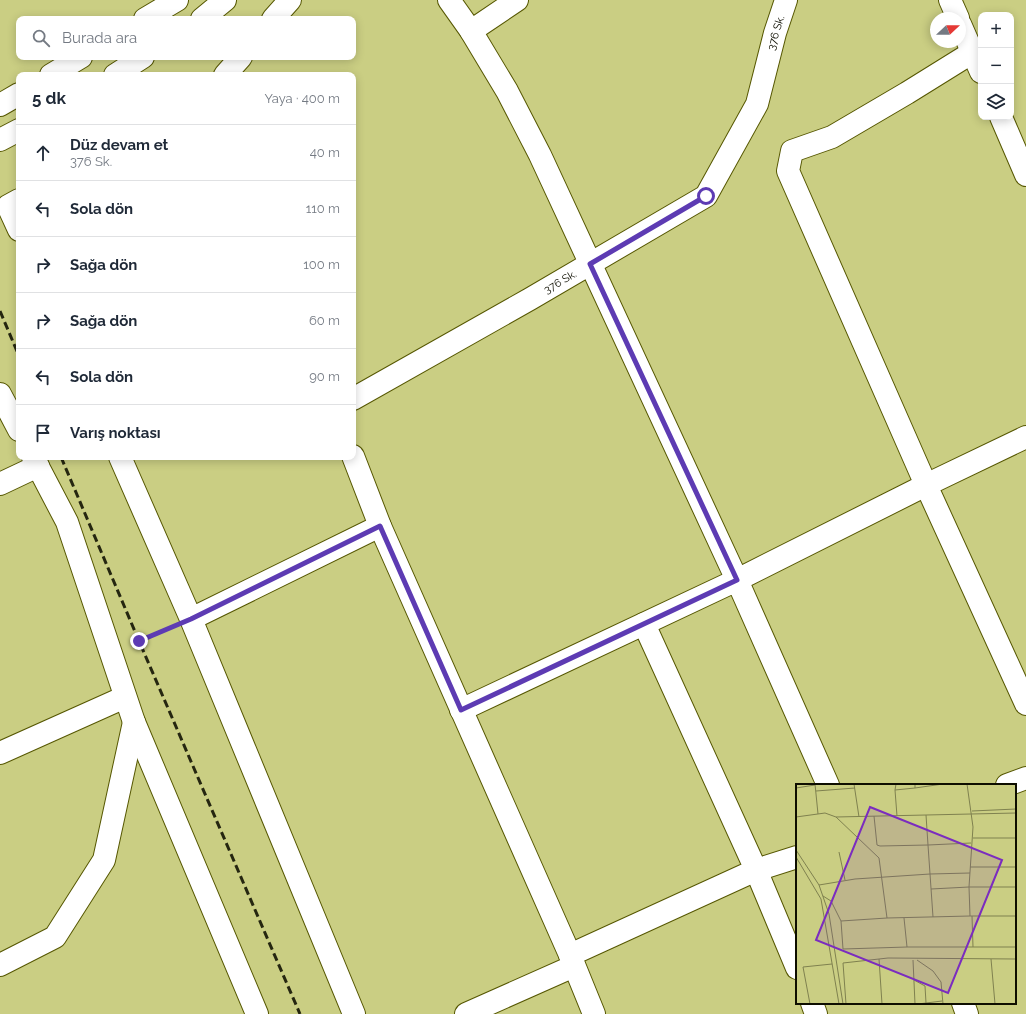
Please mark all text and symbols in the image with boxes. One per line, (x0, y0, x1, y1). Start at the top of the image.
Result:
north arrow (930, 12, 966, 48)
map controls (978, 12, 1014, 120)
button: + (978, 12, 1014, 48)
street label: 376 Sk. (764, 14, 787, 52)
search box (16, 16, 356, 60)
icon: search (30, 27, 52, 49)
text: Burada ara (62, 29, 137, 47)
button: − (978, 48, 1014, 84)
button: layers (978, 84, 1014, 120)
text: 5 dk (32, 88, 66, 108)
text: Yaya · 400 m (265, 91, 340, 106)
text: Düz devam et (70, 136, 168, 154)
icon: ahead (32, 142, 54, 164)
text: 40 m (310, 145, 340, 160)
text: 376 Sk. (70, 154, 112, 169)
route start (697, 187, 715, 205)
icon: left (32, 198, 54, 220)
text: Sola dön (70, 200, 133, 218)
text: 110 m (306, 201, 340, 216)
icon: right (32, 254, 54, 276)
text: Sağa dön (70, 256, 137, 274)
text: 100 m (303, 257, 340, 272)
street label: 376 Sk. (541, 267, 579, 296)
icon: right (32, 310, 54, 332)
text: Sağa dön (70, 312, 137, 330)
text: 60 m (309, 313, 340, 328)
icon: left (32, 366, 54, 388)
text: Sola dön (70, 368, 133, 386)
text: 90 m (309, 369, 340, 384)
icon: arrive (32, 422, 54, 444)
text: Varış noktası (70, 424, 161, 442)
route end (130, 632, 148, 650)
inset map (796, 784, 1016, 1004)

